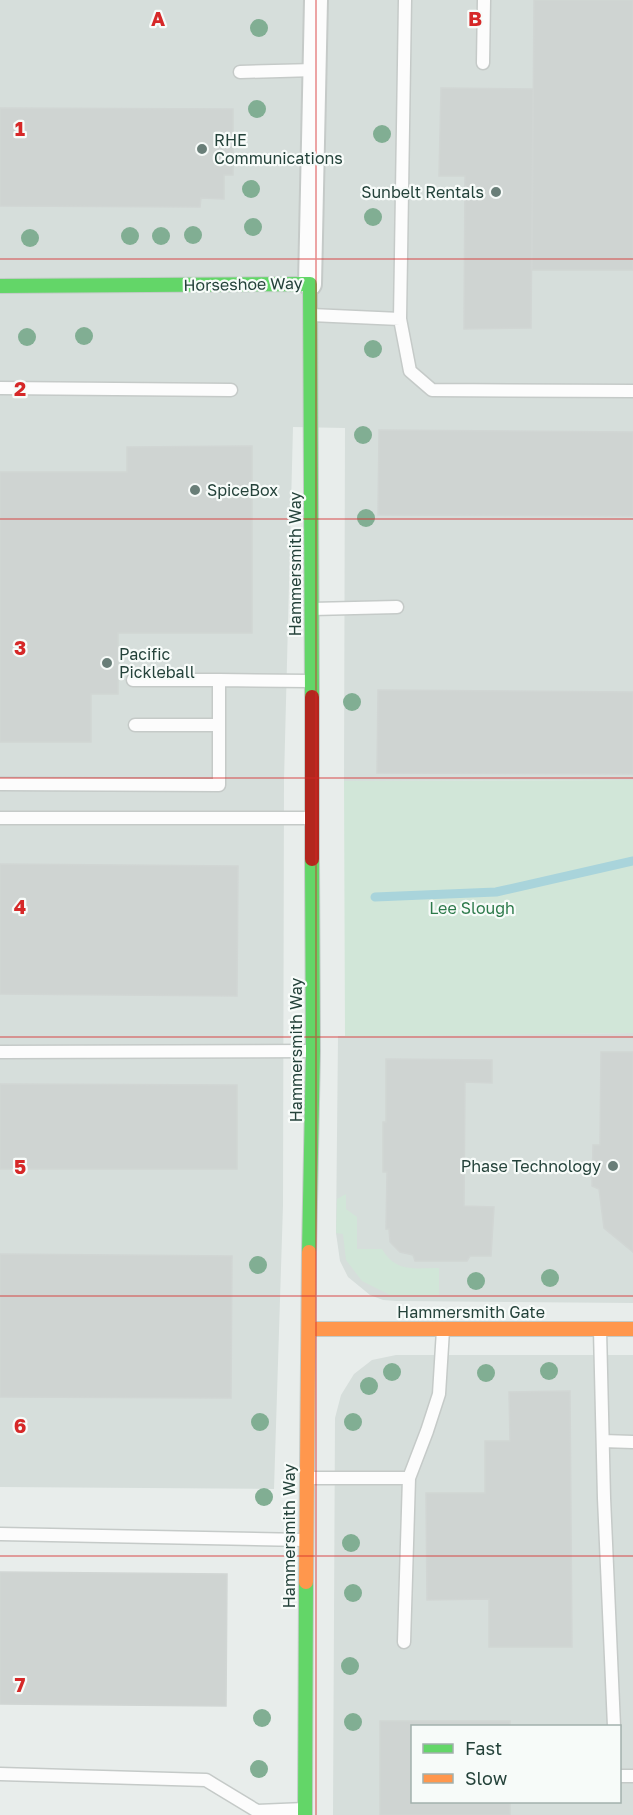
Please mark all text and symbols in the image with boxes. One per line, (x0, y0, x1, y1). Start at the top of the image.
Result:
text: A (151, 6, 165, 30)
text: B (468, 6, 482, 30)
text: 1 (15, 116, 25, 140)
place label: RHE Communications (214, 130, 343, 168)
marker: RHE Communications (195, 142, 209, 156)
place label: Sunbelt Rentals (361, 182, 484, 202)
marker: Sunbelt Rentals (489, 185, 503, 199)
street label: Horseshoe Way (183, 273, 303, 295)
text: 2 (14, 376, 26, 400)
place label: SpiceBox (207, 480, 278, 500)
marker: SpiceBox (188, 483, 202, 497)
street label: Hammersmith Way (285, 492, 305, 636)
text: 3 (14, 635, 26, 659)
place label: Pacific Pickleball (119, 644, 195, 682)
marker: Pacific Pickleball (100, 656, 114, 670)
text: 4 (14, 894, 26, 918)
park label: Lee Slough (429, 898, 515, 918)
street label: Hammersmith Way (286, 978, 306, 1122)
text: 5 (14, 1154, 26, 1178)
place label: Phase Technology (461, 1156, 601, 1176)
marker: Phase Technology (606, 1159, 620, 1173)
street label: Hammersmith Gate (397, 1302, 545, 1322)
text: 6 (14, 1413, 26, 1437)
street label: Hammersmith Way (279, 1464, 299, 1608)
text: 7 (15, 1672, 26, 1696)
legend (411, 1725, 621, 1803)
text: Fast (465, 1737, 502, 1759)
text: Slow (465, 1767, 508, 1789)

